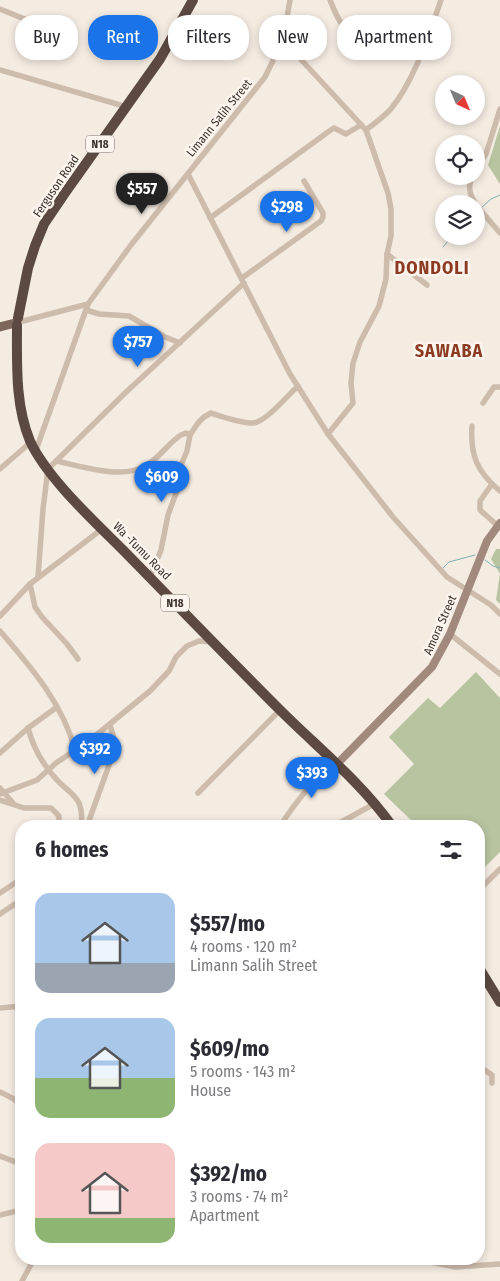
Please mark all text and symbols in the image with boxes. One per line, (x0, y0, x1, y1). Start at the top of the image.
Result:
chip: Buy (15, 15, 78, 60)
chip: Rent (88, 15, 158, 60)
chip: Filters (168, 15, 249, 60)
chip: New (259, 15, 327, 60)
chip: Apartment (337, 15, 451, 60)
north arrow (435, 75, 485, 125)
map controls (435, 75, 485, 245)
street label: Limann Salih Street (184, 76, 255, 160)
button: locate (435, 135, 485, 185)
road number: N18 (86, 136, 114, 152)
street label: Ferguson Road (30, 152, 82, 220)
pin: $557 (112, 172, 172, 215)
text: $557 (127, 179, 157, 198)
pin: $298 (257, 190, 317, 233)
button: layers (435, 195, 485, 245)
text: $298 (271, 197, 303, 216)
district label: DONDOLI (394, 257, 470, 279)
pin: $757 (108, 326, 168, 368)
text: $757 (124, 332, 152, 351)
district label: SAWABA (415, 340, 483, 362)
pin: $609 (132, 460, 192, 503)
text: $609 (145, 467, 179, 486)
street label: Wa -Tumu Road (110, 519, 174, 583)
street label: Amora Street (421, 593, 459, 657)
road number: N18 (161, 594, 189, 612)
pin: $392 (65, 732, 125, 775)
text: $392 (80, 739, 110, 758)
pin: $393 (282, 756, 342, 799)
text: $393 (297, 763, 327, 782)
icon: filters (437, 836, 465, 864)
text: 6 homes (35, 837, 108, 863)
text: $557/mo (190, 911, 265, 937)
icon: home (75, 913, 135, 973)
text: 4 rooms · 120 m² (190, 937, 297, 956)
text: Limann Salih Street (190, 956, 317, 975)
text: $609/mo (190, 1036, 269, 1062)
icon: home (75, 1038, 135, 1098)
text: 5 rooms · 143 m² (190, 1062, 296, 1081)
text: House (190, 1081, 231, 1100)
text: $392/mo (190, 1161, 267, 1187)
icon: home (75, 1163, 135, 1223)
text: 3 rooms · 74 m² (190, 1187, 288, 1206)
text: Apartment (190, 1206, 259, 1225)

